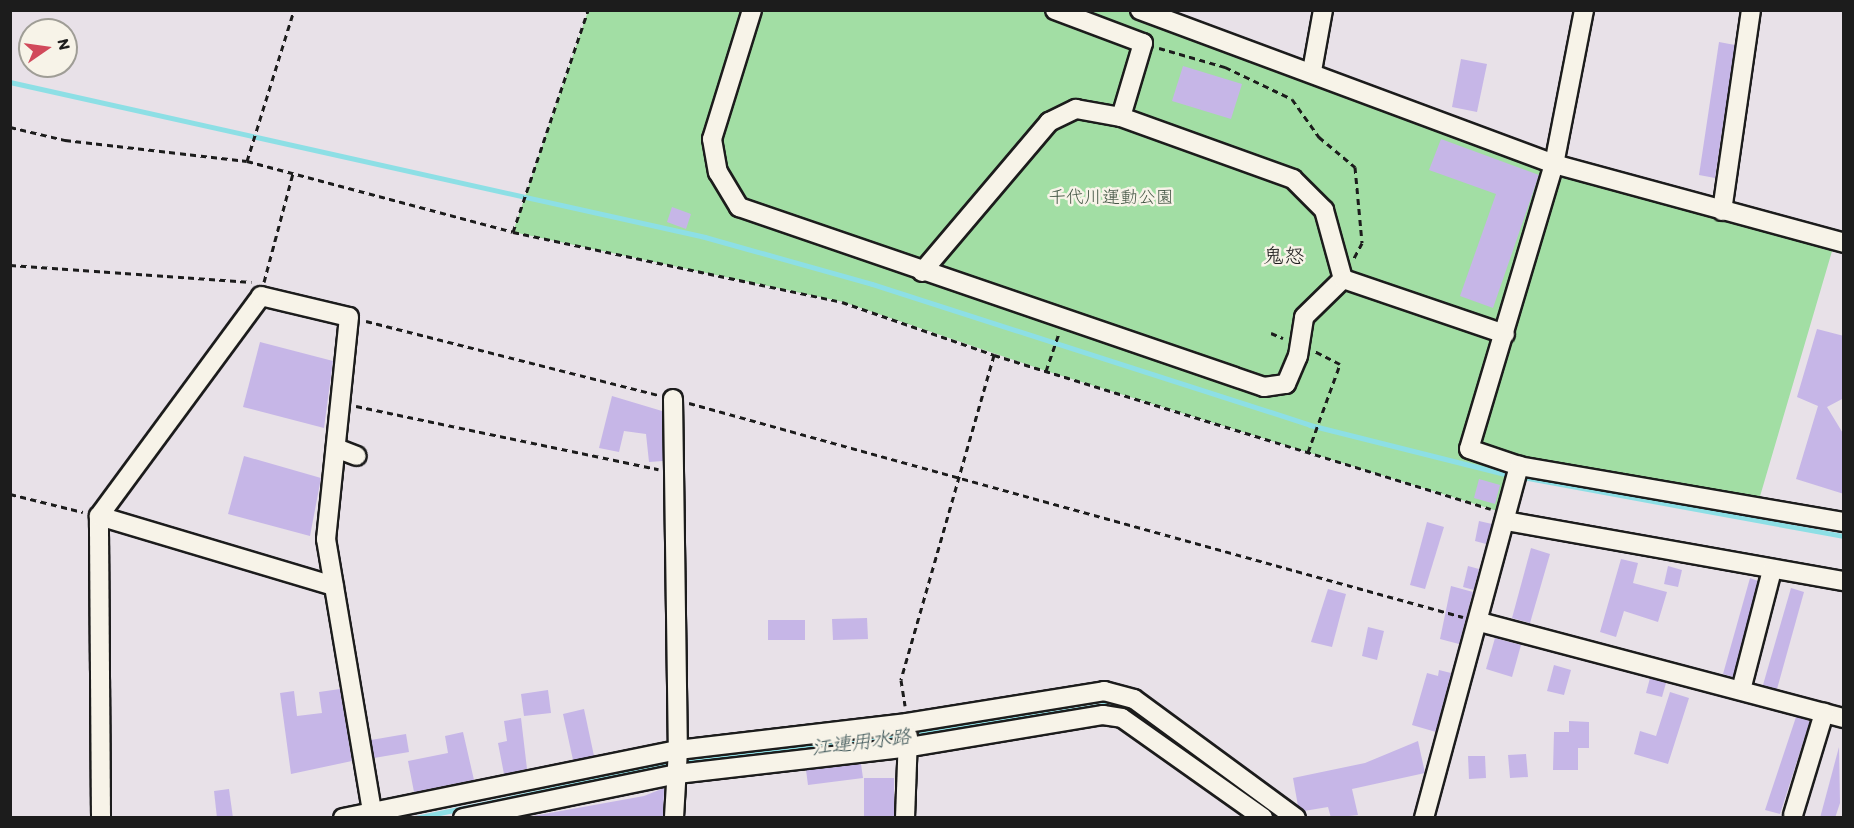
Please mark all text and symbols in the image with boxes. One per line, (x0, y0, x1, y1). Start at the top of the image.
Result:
north arrow (18, 18, 78, 78)
text: N (54, 37, 75, 52)
park label: 千代川運動公園 (1048, 186, 1174, 208)
district label: 鬼怒 (1263, 243, 1305, 269)
water label: 江連用水路 (810, 724, 912, 760)

